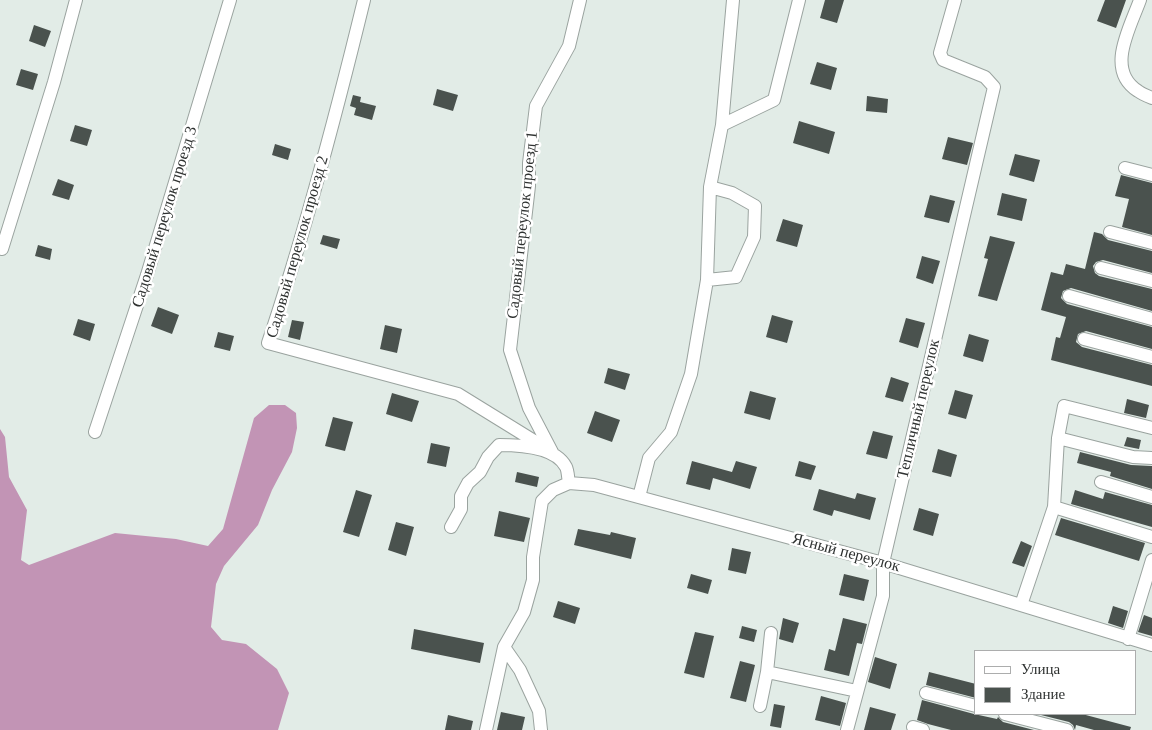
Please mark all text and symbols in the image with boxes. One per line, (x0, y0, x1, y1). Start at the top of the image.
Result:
street label: Садовый переулок проезд 3 (128, 124, 202, 310)
street label: Садовый переулок проезд 1 (504, 130, 542, 320)
street label: Садовый переулок проезд 2 (263, 154, 333, 340)
street label: Тепличный переулок (894, 337, 944, 481)
street label: Ясный переулок (790, 529, 902, 577)
legend (974, 650, 1137, 715)
text: Улица (1021, 661, 1060, 677)
text: Здание (1021, 686, 1065, 702)

